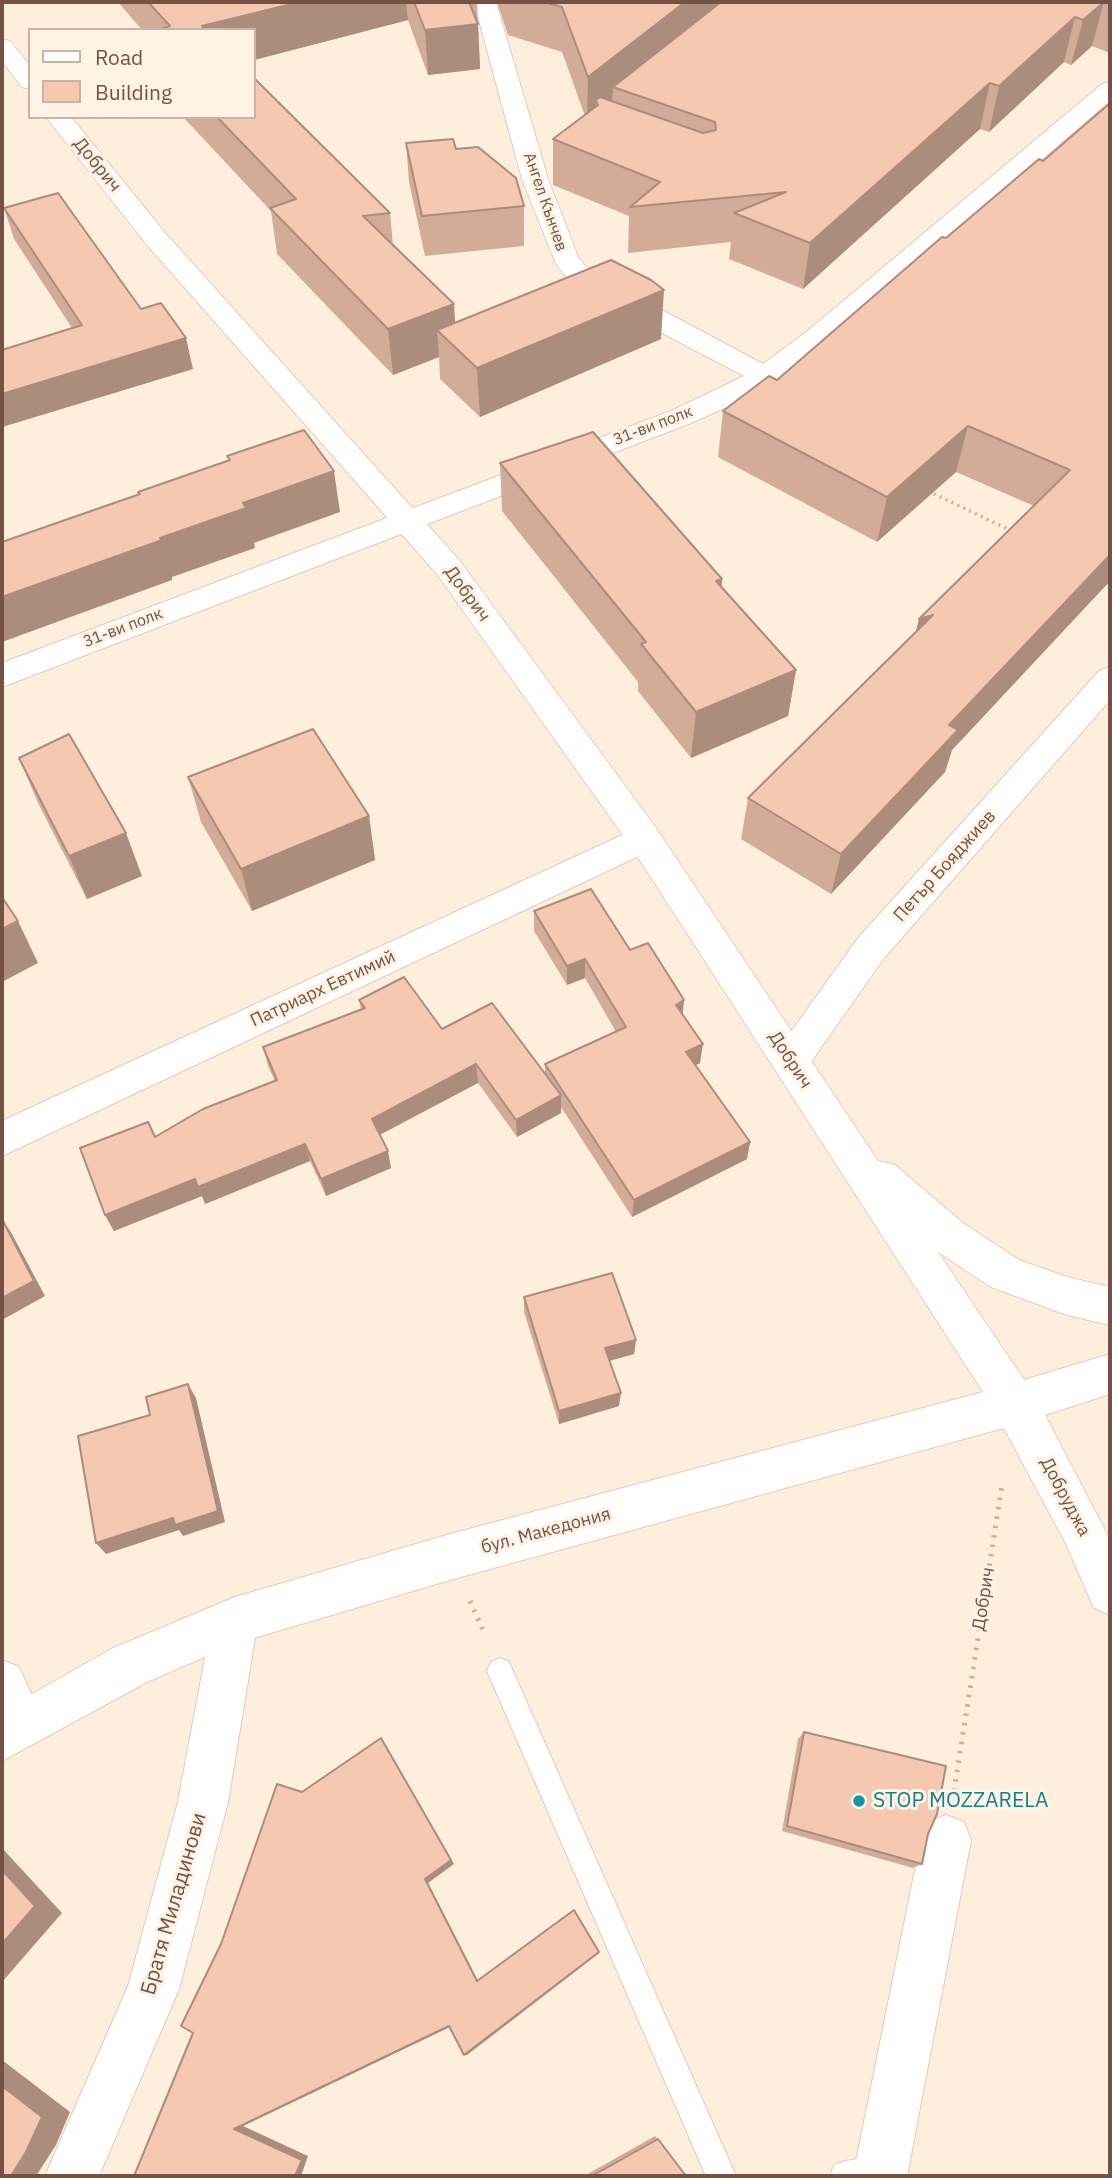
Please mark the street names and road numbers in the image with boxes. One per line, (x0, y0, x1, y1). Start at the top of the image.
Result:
street label: Добрич (68, 133, 126, 197)
street label: Ангел Кънчев (519, 150, 571, 254)
street label: 31-ви полк (611, 402, 695, 450)
street label: Добрич (439, 562, 495, 626)
street label: 31-ви полк (81, 604, 165, 652)
street label: Петър Бояджиев (889, 806, 1001, 926)
street label: Патриарх Евтимий (247, 946, 399, 1032)
street label: Добрич (764, 1027, 816, 1093)
street label: Добруджа (1035, 1454, 1095, 1540)
street label: бул. Македония (479, 1503, 613, 1559)
street label: Добрич (968, 1566, 1000, 1632)
street label: Братя Миладинови (136, 1810, 212, 1998)

